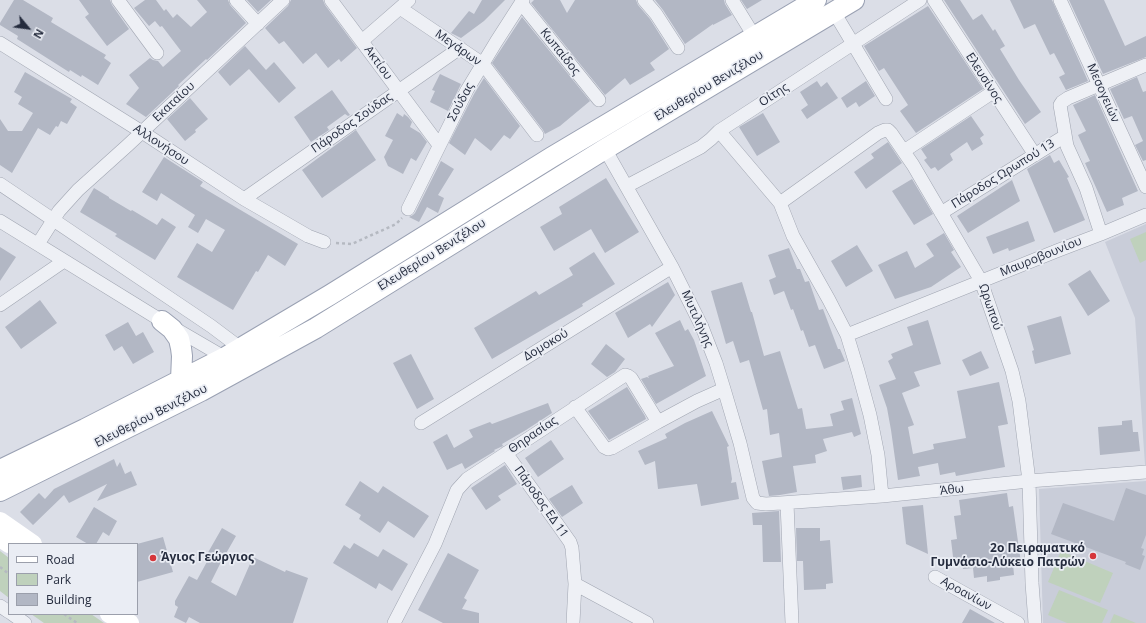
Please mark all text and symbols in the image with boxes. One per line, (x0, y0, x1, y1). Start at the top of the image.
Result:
north arrow (8, 8, 48, 48)
street label: Κωπαίδος (537, 26, 583, 78)
text: N (30, 27, 48, 42)
street label: Μεγάρων (432, 27, 484, 69)
street label: Ακτίου (361, 43, 395, 83)
street label: Ελευθερίου Βενιζέλου (652, 48, 766, 124)
street label: Ελευσίνος (962, 50, 1006, 106)
street label: Μεσογειών (1084, 61, 1122, 125)
street label: Εκαταίου (150, 79, 198, 125)
street label: Σούδας (445, 80, 477, 124)
street label: Οίτης (757, 80, 791, 110)
street label: Πάροδος Σούδας (309, 90, 395, 156)
street label: Αλλονήσου (131, 122, 191, 168)
street label: Πάροδος Ωρωπού 13 (949, 136, 1057, 212)
street label: Ελευθερίου Βενιζέλου (375, 216, 489, 294)
street label: Μαυροβουνίου (998, 234, 1084, 280)
street label: Ωρωπού (975, 282, 1005, 332)
street label: Μυτιλήνης (678, 288, 716, 350)
street label: Δομοκού (521, 326, 571, 364)
street label: Ελευθερίου Βενιζέλου (92, 381, 210, 451)
street label: Θηρασίας (506, 413, 560, 457)
street label: Πάροδος ΕΔ 11 (511, 463, 571, 541)
street label: Άθω (939, 482, 965, 498)
place label: 2ο Πειραματικό Γυμνάσιο-Λύκειο Πατρών (931, 542, 1085, 570)
legend (8, 543, 138, 615)
text: Road (46, 551, 75, 568)
place label: Άγιος Γεώργιος (161, 551, 254, 565)
marker: 2ο Πειραματικό Γυμνάσιο-Λύκειο Πατρών (1088, 551, 1098, 561)
marker: Άγιος Γεώργιος (148, 553, 158, 563)
text: Park (46, 571, 71, 588)
street label: Αροανίων (938, 574, 994, 614)
text: Building (46, 591, 91, 608)

